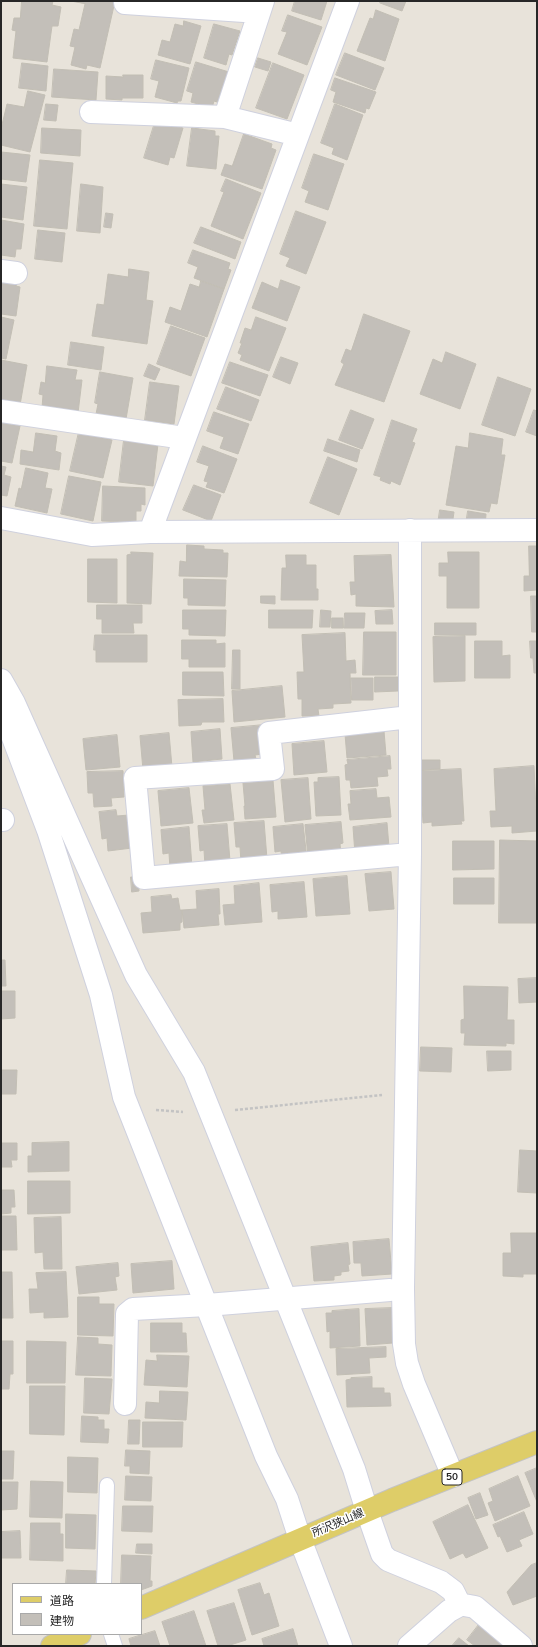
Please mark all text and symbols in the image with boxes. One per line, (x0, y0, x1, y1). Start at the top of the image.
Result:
road number: 50 (442, 1469, 462, 1485)
street label: 所沢狭山線 (310, 1506, 366, 1540)
legend (12, 1583, 142, 1635)
text: 道路 (50, 1593, 74, 1608)
text: 建物 (50, 1613, 74, 1628)

